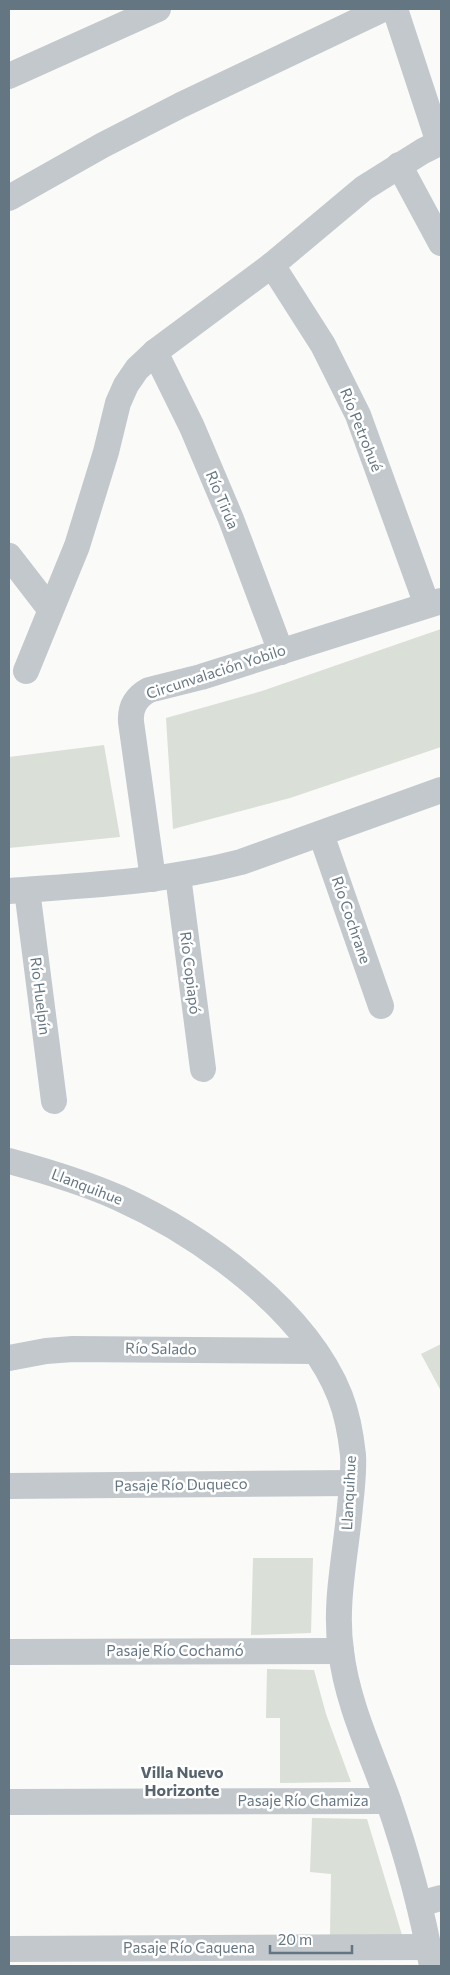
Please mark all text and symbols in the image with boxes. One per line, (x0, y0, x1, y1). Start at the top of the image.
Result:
street label: Río Petrohué (337, 385, 387, 474)
street label: Río Tirúa (203, 468, 243, 531)
street label: Circunvalación Yobilo (144, 640, 288, 702)
street label: Río Cochrane (329, 874, 375, 966)
street label: Río Copiapó (177, 930, 205, 1015)
street label: Río Huelpín (27, 956, 55, 1036)
street label: Llanquihue (49, 1164, 126, 1208)
street label: Río Salado (125, 1338, 197, 1358)
street label: Llanquihue (337, 1455, 359, 1531)
street label: Pasaje Río Duqueco (114, 1474, 248, 1494)
street label: Pasaje Río Cochamó (106, 1641, 244, 1659)
district label: Villa Nuevo Horizonte (140, 1762, 224, 1799)
street label: Pasaje Río Chamiza (237, 1791, 369, 1809)
scale bar (270, 1922, 352, 1954)
text: 20 m (278, 1930, 312, 1948)
street label: Pasaje Río Caquena (123, 1938, 255, 1956)

